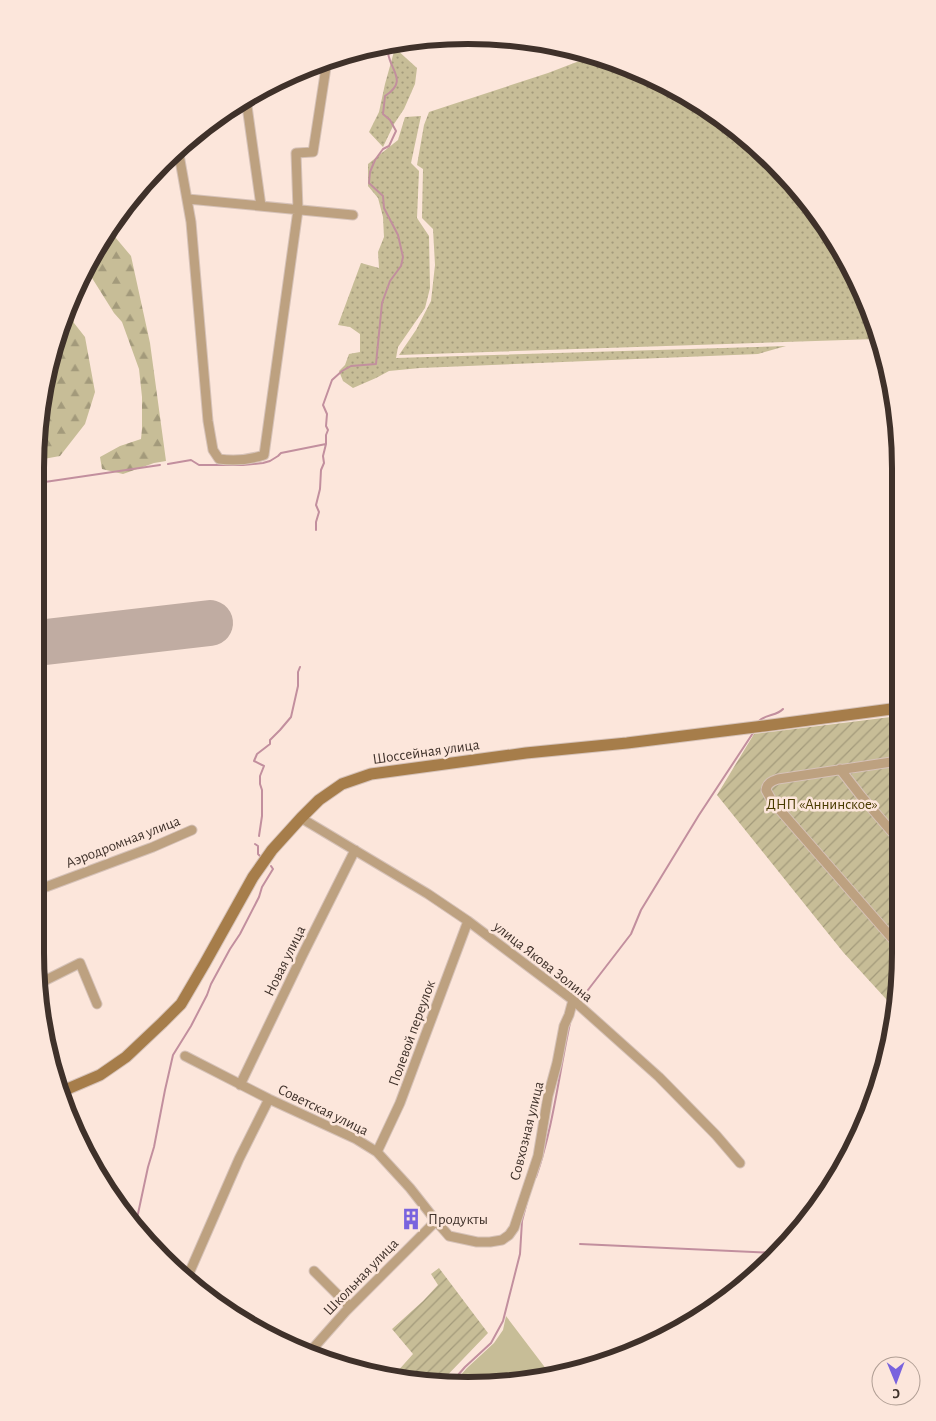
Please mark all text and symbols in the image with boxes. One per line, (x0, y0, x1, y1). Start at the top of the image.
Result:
street label: Шоссейная улица (372, 737, 480, 767)
park label: ДНП «Аннинское» (766, 797, 878, 812)
street label: Аэродромная улица (64, 813, 182, 871)
street label: улица Якова Золина (490, 918, 595, 1005)
street label: Новая улица (262, 923, 309, 999)
street label: Полевой переулок (386, 978, 438, 1088)
street label: Совхозная улица (507, 1080, 547, 1182)
street label: Советская улица (275, 1082, 371, 1138)
building icon: Продукты (398, 1206, 424, 1232)
place label: Продукты (428, 1212, 488, 1227)
street label: Школьная улица (321, 1236, 401, 1318)
north arrow (871, 1356, 921, 1406)
text: С (892, 1386, 900, 1400)

